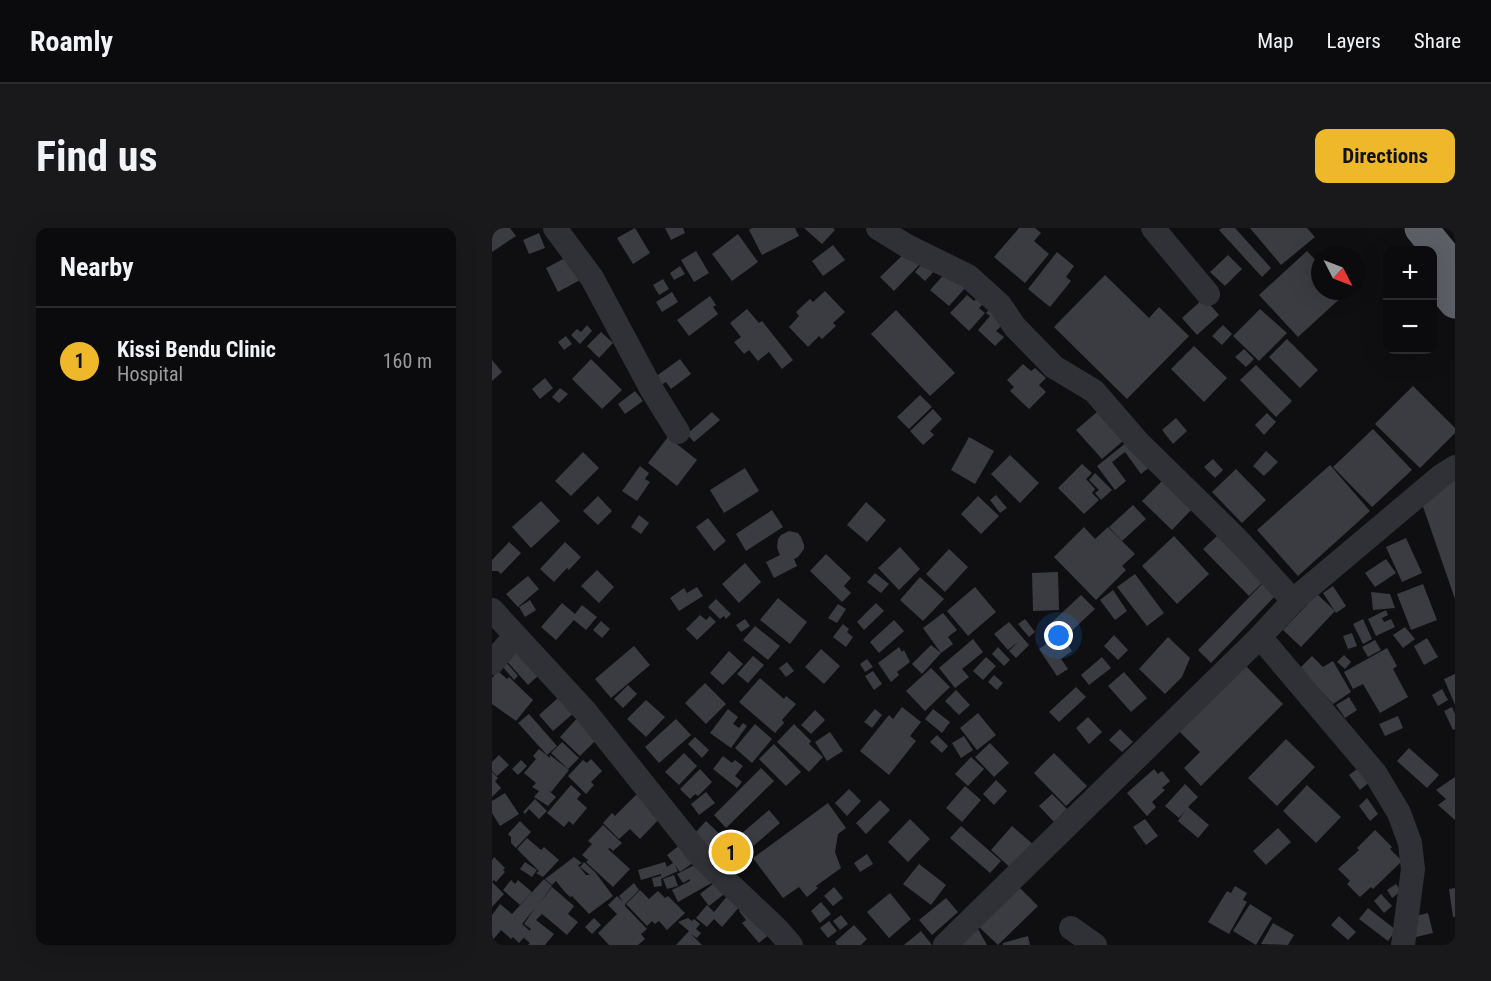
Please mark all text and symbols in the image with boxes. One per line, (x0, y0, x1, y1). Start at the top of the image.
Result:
text: Roamly (30, 25, 113, 58)
text: Map (1257, 29, 1294, 53)
text: Layers (1327, 29, 1381, 53)
text: Share (1414, 29, 1461, 53)
button: Directions (1315, 129, 1455, 183)
text: Find us (36, 132, 157, 181)
north arrow (1311, 246, 1365, 300)
map controls (1383, 246, 1437, 354)
button: + (1383, 246, 1437, 300)
text: Nearby (60, 252, 134, 282)
button: − (1383, 300, 1437, 354)
text: Kissi Bendu Clinic (117, 337, 276, 362)
text: 1 (74, 349, 85, 373)
text: 160 m (383, 349, 432, 373)
text: Hospital (117, 362, 183, 386)
your location (1044, 621, 1073, 650)
pin: 1 (712, 830, 750, 874)

